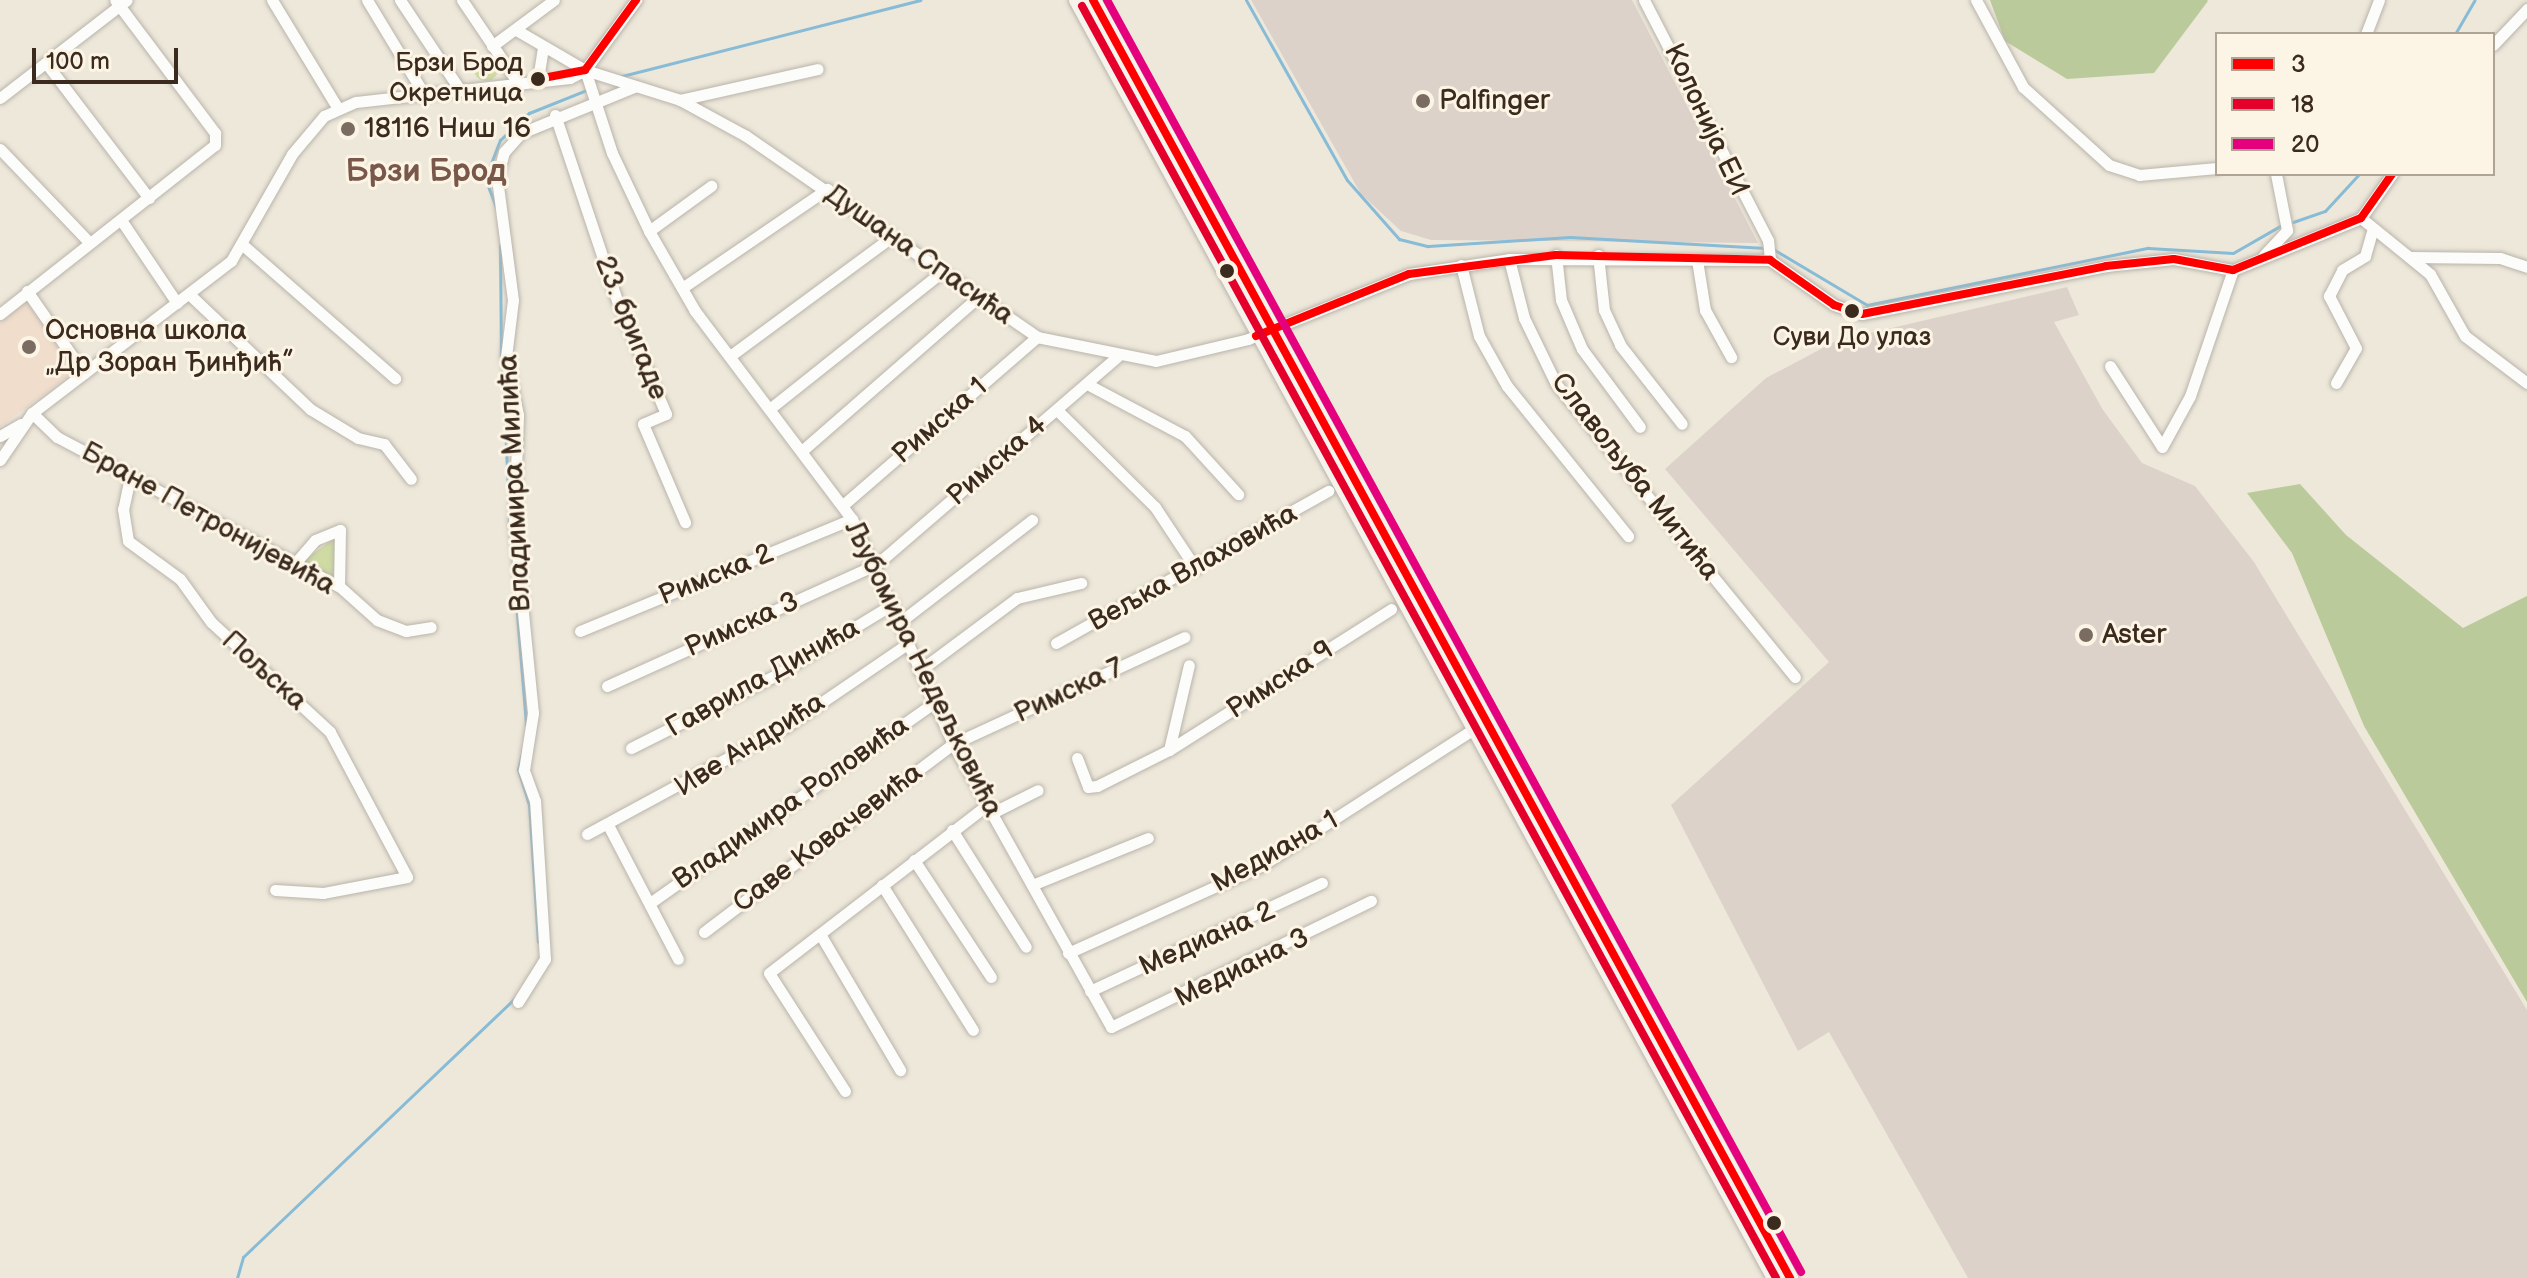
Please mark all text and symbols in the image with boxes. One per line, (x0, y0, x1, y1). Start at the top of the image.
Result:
scale bar (36, 32, 182, 82)
legend (2215, 32, 2495, 176)
street label: Колонија ЕИ (1656, 39, 1756, 201)
text: 100 m (46, 47, 110, 76)
place label: Брзи Брод Окретница (389, 48, 523, 110)
text: 3 (2291, 50, 2306, 79)
marker: Брзи Брод Окретница (530, 71, 546, 87)
place label: Palfinger (1439, 84, 1550, 118)
text: 18 (2291, 90, 2314, 119)
marker: Palfinger (1414, 92, 1432, 110)
place label: 18116 Ниш 16 (364, 112, 531, 146)
marker: 18116 Ниш 16 (339, 120, 357, 138)
text: 20 (2291, 130, 2319, 159)
district label: Брзи Брод (346, 153, 506, 191)
street label: Душана Спасића (818, 177, 1020, 333)
street label: 23. бригаде (587, 251, 675, 405)
unlabelled marker (1219, 263, 1235, 279)
marker: Суви До улаз (1844, 303, 1860, 319)
place label: Основна школа „Др Зоран Ђинђић” (45, 314, 294, 380)
place label: Суви До улаз (1773, 322, 1931, 354)
marker: Основна школа „Др Зоран Ђинђић” (20, 338, 38, 356)
street label: Владимира Милића (491, 353, 539, 613)
street label: Славољуба Митића (1544, 367, 1726, 587)
street label: Римска 1 (886, 371, 994, 471)
street label: Римска 4 (940, 409, 1054, 513)
street label: Бране Петронијевића (75, 435, 341, 603)
street label: Вељка Влаховића (1083, 497, 1303, 639)
street label: Љубомира Недељковића (837, 516, 1009, 822)
street label: Римска 2 (654, 537, 778, 613)
street label: Римска 3 (680, 585, 804, 665)
street label: Гаврила Динића (661, 611, 865, 745)
place label: Aster (2102, 618, 2166, 652)
street label: Пољска (214, 624, 314, 718)
marker: Aster (2077, 626, 2095, 644)
street label: Римска 9 (1220, 633, 1340, 727)
street label: Римска 7 (1009, 651, 1129, 731)
street label: Иве Андрића (669, 686, 831, 804)
street label: Владимира Роловића (667, 709, 915, 897)
street label: Саве Ковачевића (727, 756, 929, 920)
street label: Медиана 1 (1206, 804, 1344, 900)
street label: Медиана 2 (1134, 894, 1280, 984)
street label: Медиана 3 (1169, 921, 1315, 1015)
unlabelled marker (1766, 1215, 1782, 1231)

